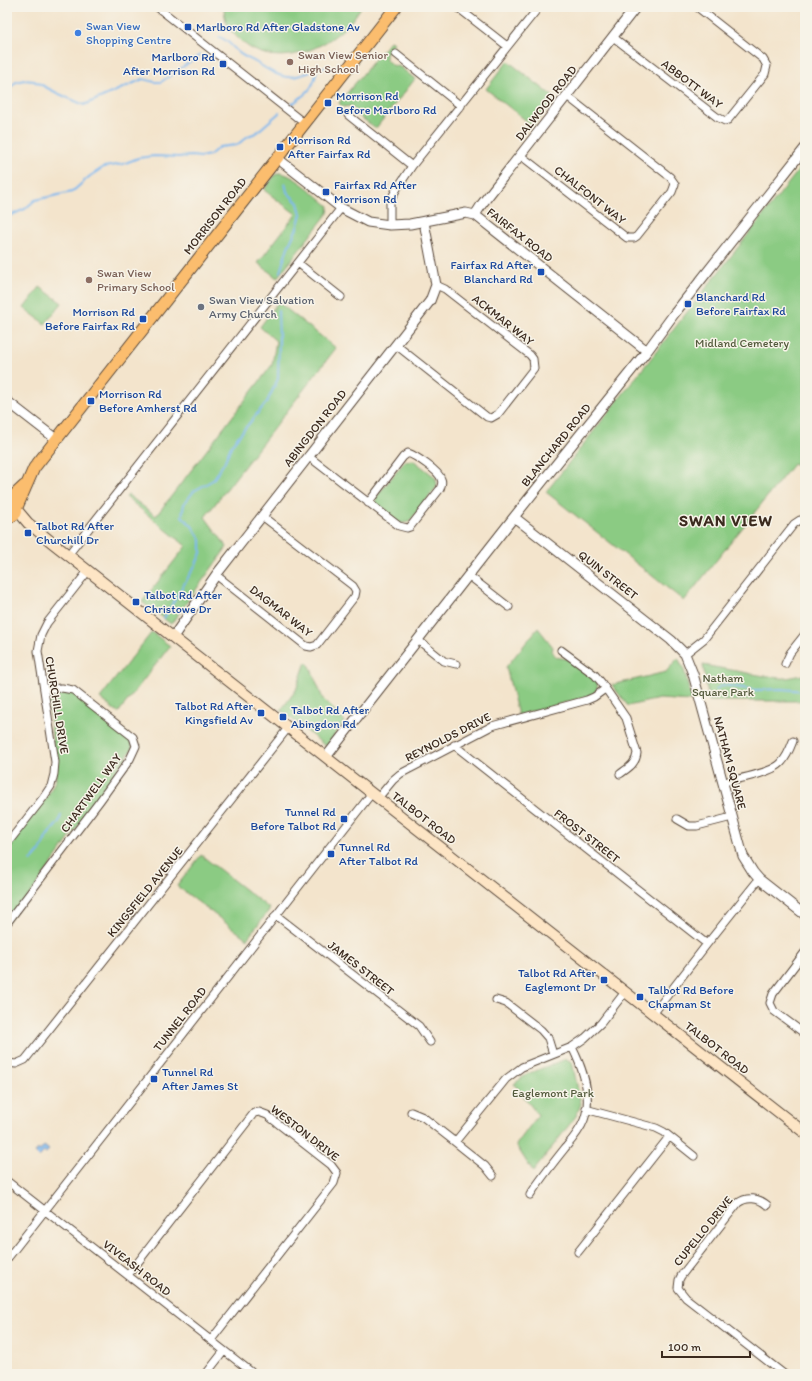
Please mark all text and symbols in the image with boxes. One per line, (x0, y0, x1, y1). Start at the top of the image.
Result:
place label: Swan View Shopping Centre (86, 19, 172, 47)
place label: Marlboro Rd After Gladstone Av (196, 20, 360, 34)
marker: Marlboro Rd After Gladstone Av (183, 22, 193, 32)
marker: Swan View Shopping Centre (73, 28, 83, 38)
place label: Swan View Senior High School (298, 48, 388, 76)
place label: Marlboro Rd After Morrison Rd (123, 50, 216, 78)
marker: Swan View Senior High School (285, 57, 295, 67)
street label: ABBOTT WAY (659, 57, 725, 112)
marker: Marlboro Rd After Morrison Rd (218, 59, 228, 69)
street label: DALWOOD ROAD (512, 63, 580, 143)
place label: Morrison Rd Before Marlboro Rd (336, 89, 437, 117)
marker: Morrison Rd Before Marlboro Rd (323, 98, 333, 108)
place label: Morrison Rd After Fairfax Rd (288, 133, 371, 161)
marker: Morrison Rd After Fairfax Rd (275, 142, 285, 152)
street label: CHALFONT WAY (551, 163, 629, 227)
street label: MORRISON ROAD (181, 175, 249, 257)
place label: Fairfax Rd After Morrison Rd (334, 178, 417, 206)
marker: Fairfax Rd After Morrison Rd (321, 187, 331, 197)
street label: FAIRFAX ROAD (484, 205, 556, 265)
place label: Fairfax Rd After Blanchard Rd (451, 258, 533, 286)
place label: Swan View Primary School (97, 266, 175, 294)
marker: Fairfax Rd After Blanchard Rd (536, 267, 546, 277)
marker: Swan View Primary School (84, 275, 94, 285)
place label: Blanchard Rd Before Fairfax Rd (696, 290, 786, 318)
street label: ACKMAR WAY (469, 292, 537, 349)
place label: Swan View Salvation Army Church (209, 293, 315, 321)
marker: Blanchard Rd Before Fairfax Rd (683, 299, 693, 309)
marker: Swan View Salvation Army Church (196, 302, 206, 312)
place label: Morrison Rd Before Fairfax Rd (45, 305, 136, 333)
marker: Morrison Rd Before Fairfax Rd (138, 314, 148, 324)
park label: Midland Cemetery (695, 336, 789, 350)
place label: Morrison Rd Before Amherst Rd (99, 387, 197, 415)
street label: ABINGDON ROAD (281, 387, 350, 469)
marker: Morrison Rd Before Amherst Rd (86, 396, 96, 406)
street label: BLANCHARD ROAD (518, 401, 594, 489)
district label: SWAN VIEW (679, 511, 773, 530)
place label: Talbot Rd After Churchill Dr (36, 519, 114, 547)
marker: Talbot Rd After Churchill Dr (23, 528, 33, 538)
street label: QUIN STREET (576, 547, 641, 603)
street label: DAGMAR WAY (247, 582, 315, 640)
place label: Talbot Rd After Christowe Dr (144, 588, 222, 616)
marker: Talbot Rd After Christowe Dr (131, 597, 141, 607)
street label: CHURCHILL DRIVE (42, 655, 72, 755)
park label: Natham Square Park (692, 671, 755, 699)
place label: Talbot Rd After Kingsfield Av (175, 699, 253, 727)
place label: Talbot Rd After Abingdon Rd (291, 703, 369, 731)
marker: Talbot Rd After Kingsfield Av (256, 708, 266, 718)
street label: REYNOLDS DRIVE (403, 709, 493, 765)
marker: Talbot Rd After Abingdon Rd (278, 712, 288, 722)
street label: NATHAM SQUARE (711, 715, 749, 811)
street label: CHARTWELL WAY (58, 751, 125, 835)
street label: TALBOT ROAD (389, 789, 459, 847)
place label: Tunnel Rd Before Talbot Rd (250, 805, 336, 833)
street label: FROST STREET (551, 806, 623, 866)
marker: Tunnel Rd Before Talbot Rd (339, 814, 349, 824)
place label: Tunnel Rd After Talbot Rd (339, 840, 419, 868)
street label: KINGSFIELD AVENUE (104, 844, 186, 940)
marker: Tunnel Rd After Talbot Rd (326, 849, 336, 859)
street label: JAMES STREET (325, 938, 397, 998)
place label: Talbot Rd After Eaglemont Dr (518, 966, 596, 994)
marker: Talbot Rd After Eaglemont Dr (599, 975, 609, 985)
place label: Talbot Rd Before Chapman St (648, 983, 734, 1011)
street label: TUNNEL ROAD (150, 984, 210, 1054)
marker: Talbot Rd Before Chapman St (635, 992, 645, 1002)
street label: TALBOT ROAD (682, 1019, 752, 1077)
place label: Tunnel Rd After James St (162, 1065, 239, 1093)
marker: Tunnel Rd After James St (149, 1074, 159, 1084)
park label: Eaglemont Park (512, 1086, 595, 1100)
street label: WESTON DRIVE (268, 1102, 342, 1164)
street label: CUPELLO DRIVE (671, 1193, 736, 1269)
street label: VIVEASH ROAD (100, 1237, 174, 1299)
scale bar (662, 1333, 750, 1359)
text: 100 m (668, 1340, 701, 1354)

